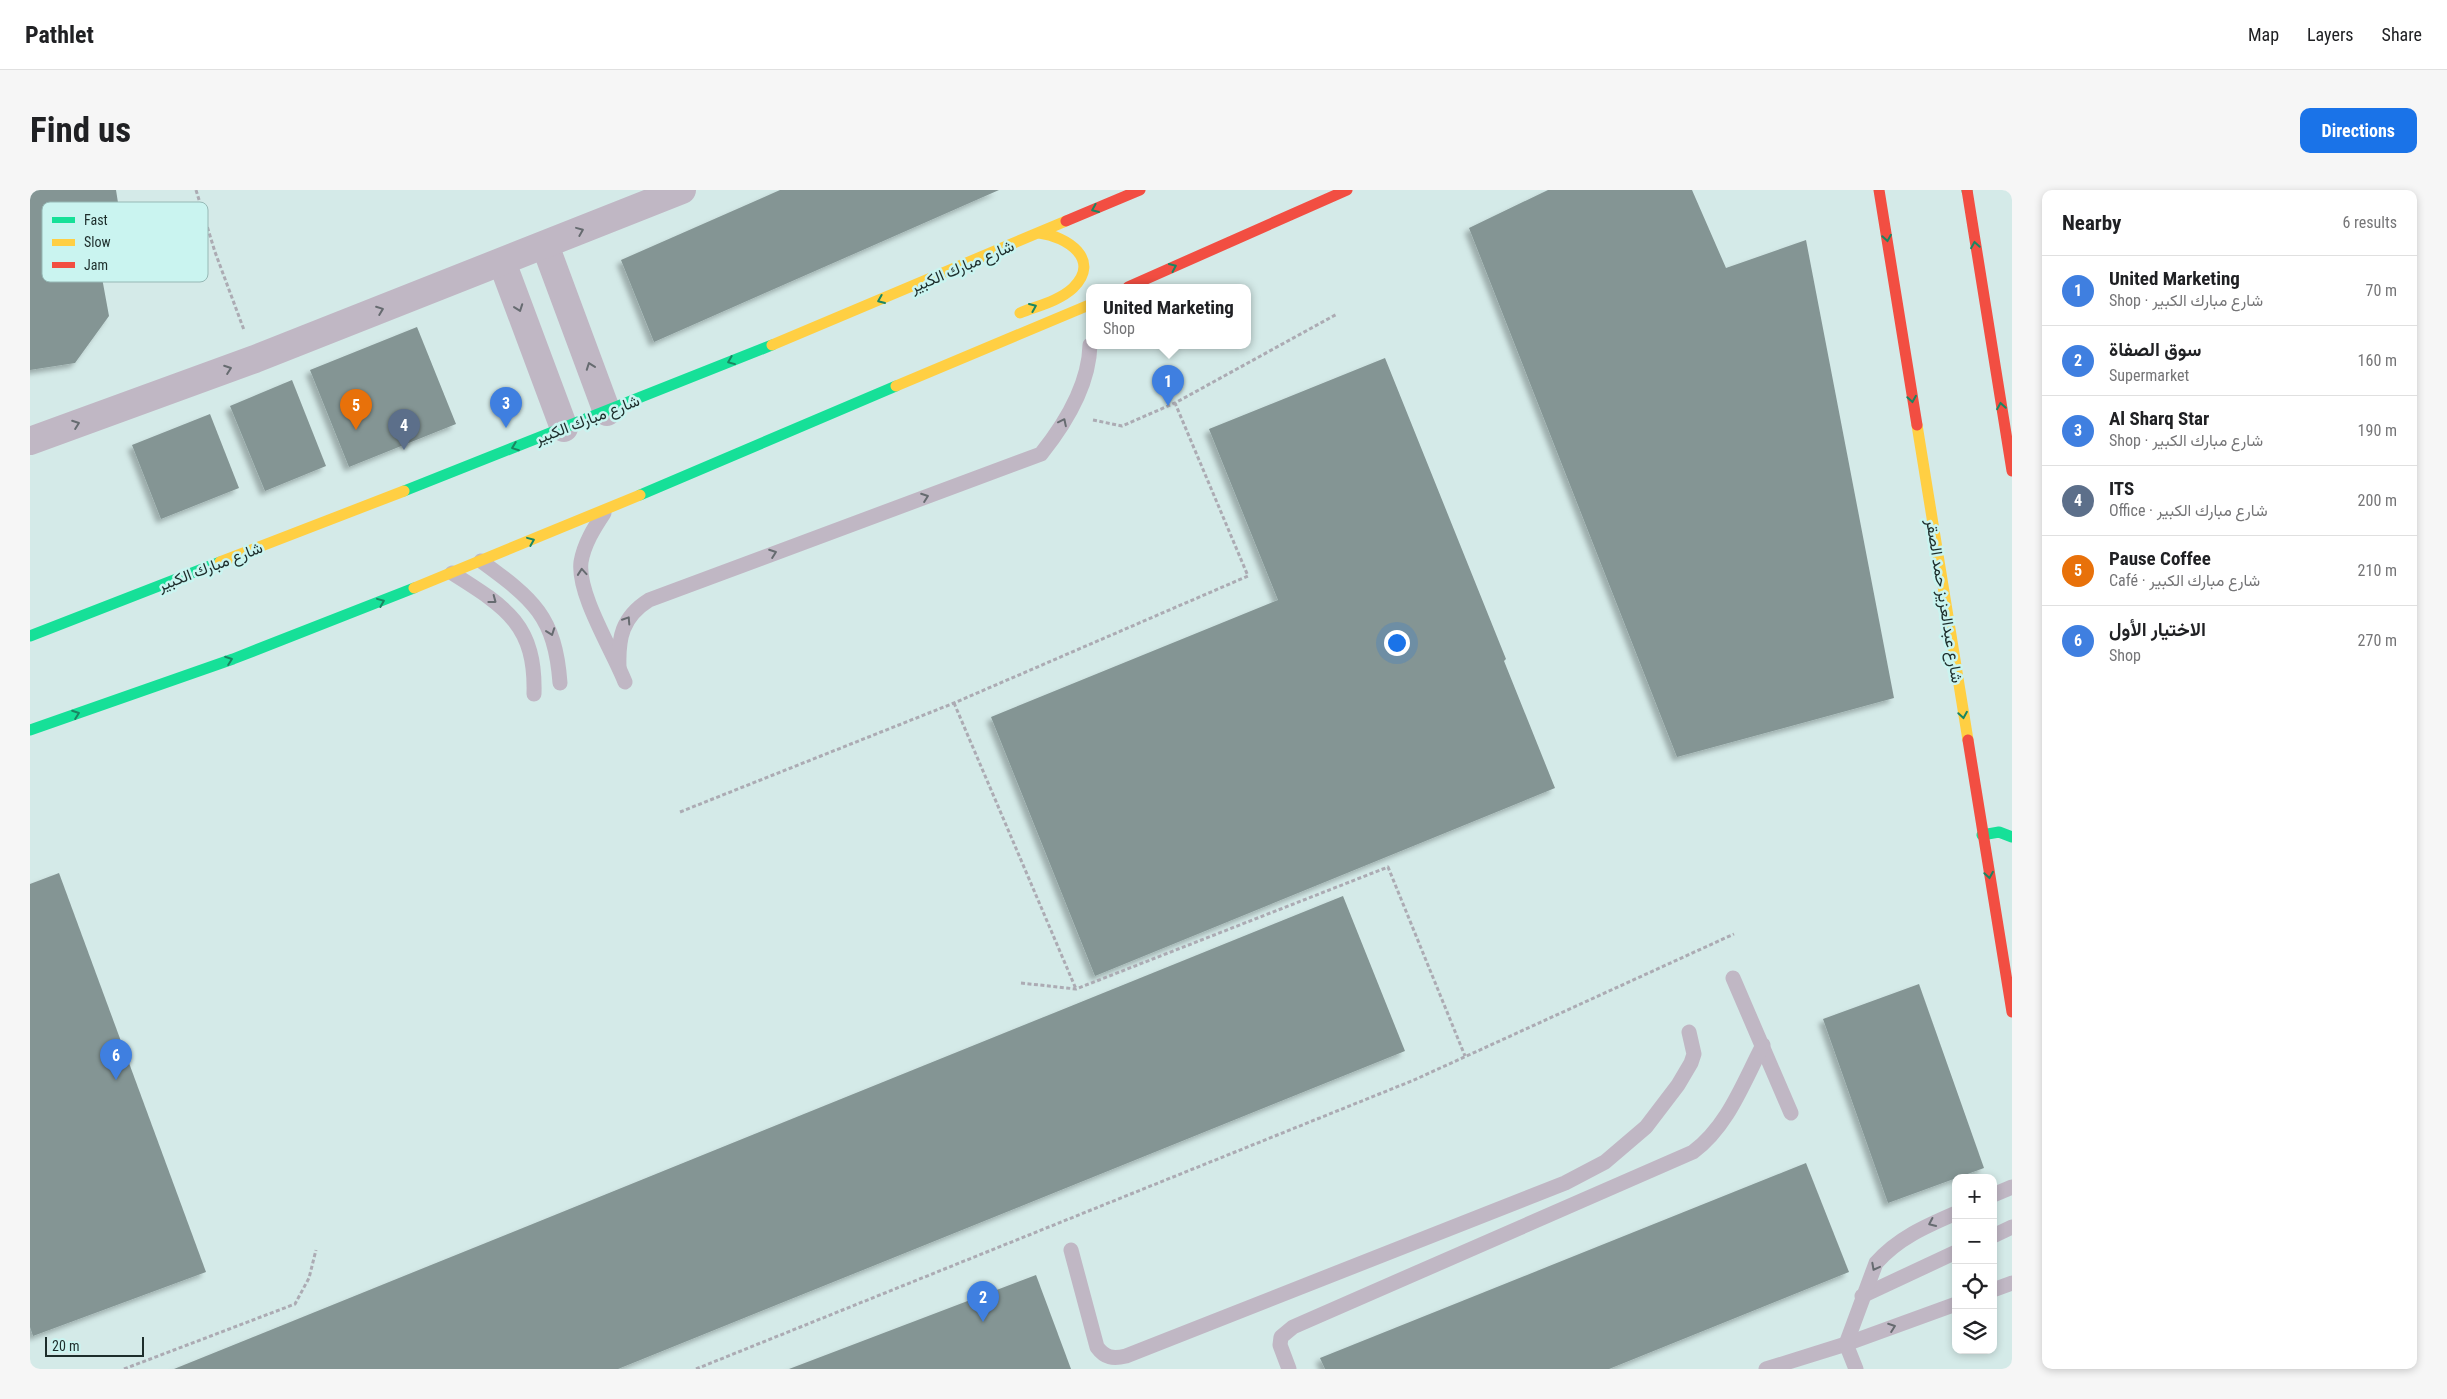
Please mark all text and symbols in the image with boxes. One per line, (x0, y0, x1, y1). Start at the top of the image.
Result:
text: Pathlet (25, 21, 94, 49)
text: Map (2248, 24, 2279, 45)
text: Layers (2307, 24, 2354, 45)
text: Share (2382, 24, 2422, 45)
button: Directions (2300, 108, 2417, 153)
text: Find us (30, 110, 131, 151)
legend (42, 202, 208, 282)
one-way arrow (1091, 203, 1100, 214)
text: Nearby (2062, 211, 2121, 235)
text: Fast (84, 212, 108, 228)
text: 6 results (2342, 213, 2397, 232)
one-way arrow (575, 227, 584, 237)
text: Slow (84, 234, 111, 250)
one-way arrow (1881, 234, 1891, 242)
street label: شارع مبارك الكبير (907, 236, 1018, 299)
one-way arrow (1971, 241, 1981, 250)
text: Jam (84, 257, 108, 273)
one-way arrow (1168, 263, 1177, 274)
text: United Marketing (2109, 267, 2240, 290)
text: 1 (2074, 281, 2082, 300)
text: 70 m (2365, 281, 2397, 300)
popup (1086, 284, 1251, 349)
text: Shop · شارع مبارك الكبير (2109, 291, 2263, 310)
one-way arrow (877, 293, 886, 304)
text: United Marketing (1103, 296, 1234, 319)
one-way arrow (513, 303, 523, 311)
one-way arrow (1029, 303, 1037, 313)
one-way arrow (375, 306, 384, 316)
text: Shop (1103, 319, 1135, 338)
text: سوق الصفاة (2109, 338, 2202, 361)
text: 2 (2074, 351, 2082, 370)
text: 160 m (2358, 351, 2397, 370)
one-way arrow (727, 355, 736, 366)
one-way arrow (586, 362, 596, 371)
one-way arrow (224, 365, 232, 375)
pin: 1 (1152, 365, 1184, 406)
text: Supermarket (2109, 366, 2189, 385)
pin: 3 (490, 387, 522, 428)
pin: 5 (340, 389, 372, 430)
street label: شارع مبارك الكبير (531, 391, 643, 450)
one-way arrow (1907, 394, 1917, 403)
one-way arrow (1997, 401, 2007, 410)
text: Al Sharq Star (2109, 407, 2209, 430)
pin: 4 (388, 409, 420, 450)
one-way arrow (1057, 418, 1068, 427)
one-way arrow (71, 420, 80, 430)
text: 3 (2074, 421, 2082, 440)
text: 190 m (2358, 421, 2397, 440)
text: Shop · شارع مبارك الكبير (2109, 431, 2263, 450)
one-way arrow (511, 441, 519, 451)
text: ITS (2109, 477, 2134, 500)
text: 4 (2074, 491, 2082, 510)
text: 200 m (2358, 491, 2397, 510)
one-way arrow (920, 493, 929, 503)
text: Office · شارع مبارك الكبير (2109, 501, 2268, 520)
street label: شارع عبدالعزيز حمد الصقر (1920, 517, 1967, 685)
one-way arrow (527, 536, 535, 546)
street label: شارع مبارك الكبير (154, 538, 266, 597)
text: Pause Coffee (2109, 547, 2211, 570)
one-way arrow (768, 549, 777, 560)
text: 5 (2074, 561, 2082, 580)
text: 210 m (2358, 561, 2397, 580)
one-way arrow (577, 568, 588, 576)
text: Café · شارع مبارك الكبير (2109, 571, 2260, 590)
one-way arrow (487, 594, 497, 603)
one-way arrow (376, 597, 385, 608)
one-way arrow (621, 617, 631, 626)
text: الاختيار الأول (2109, 618, 2206, 641)
one-way arrow (545, 627, 555, 636)
your location (1384, 630, 1410, 656)
text: 6 (2074, 631, 2082, 650)
text: 270 m (2358, 631, 2397, 650)
text: Shop (2109, 646, 2141, 665)
one-way arrow (224, 655, 233, 665)
one-way arrow (71, 710, 80, 720)
one-way arrow (1957, 711, 1968, 719)
one-way arrow (1983, 871, 1993, 879)
pin: 6 (100, 1039, 132, 1080)
map controls (1952, 1174, 1997, 1354)
button: + (1952, 1174, 1997, 1219)
one-way arrow (1928, 1217, 1937, 1228)
button: − (1952, 1219, 1997, 1264)
one-way arrow (1871, 1262, 1881, 1271)
button: locate (1952, 1264, 1997, 1309)
pin: 2 (967, 1281, 999, 1322)
button: layers (1952, 1309, 1997, 1354)
one-way arrow (1887, 1323, 1895, 1333)
scale bar (45, 1334, 144, 1357)
text: 20 m (52, 1338, 80, 1354)

